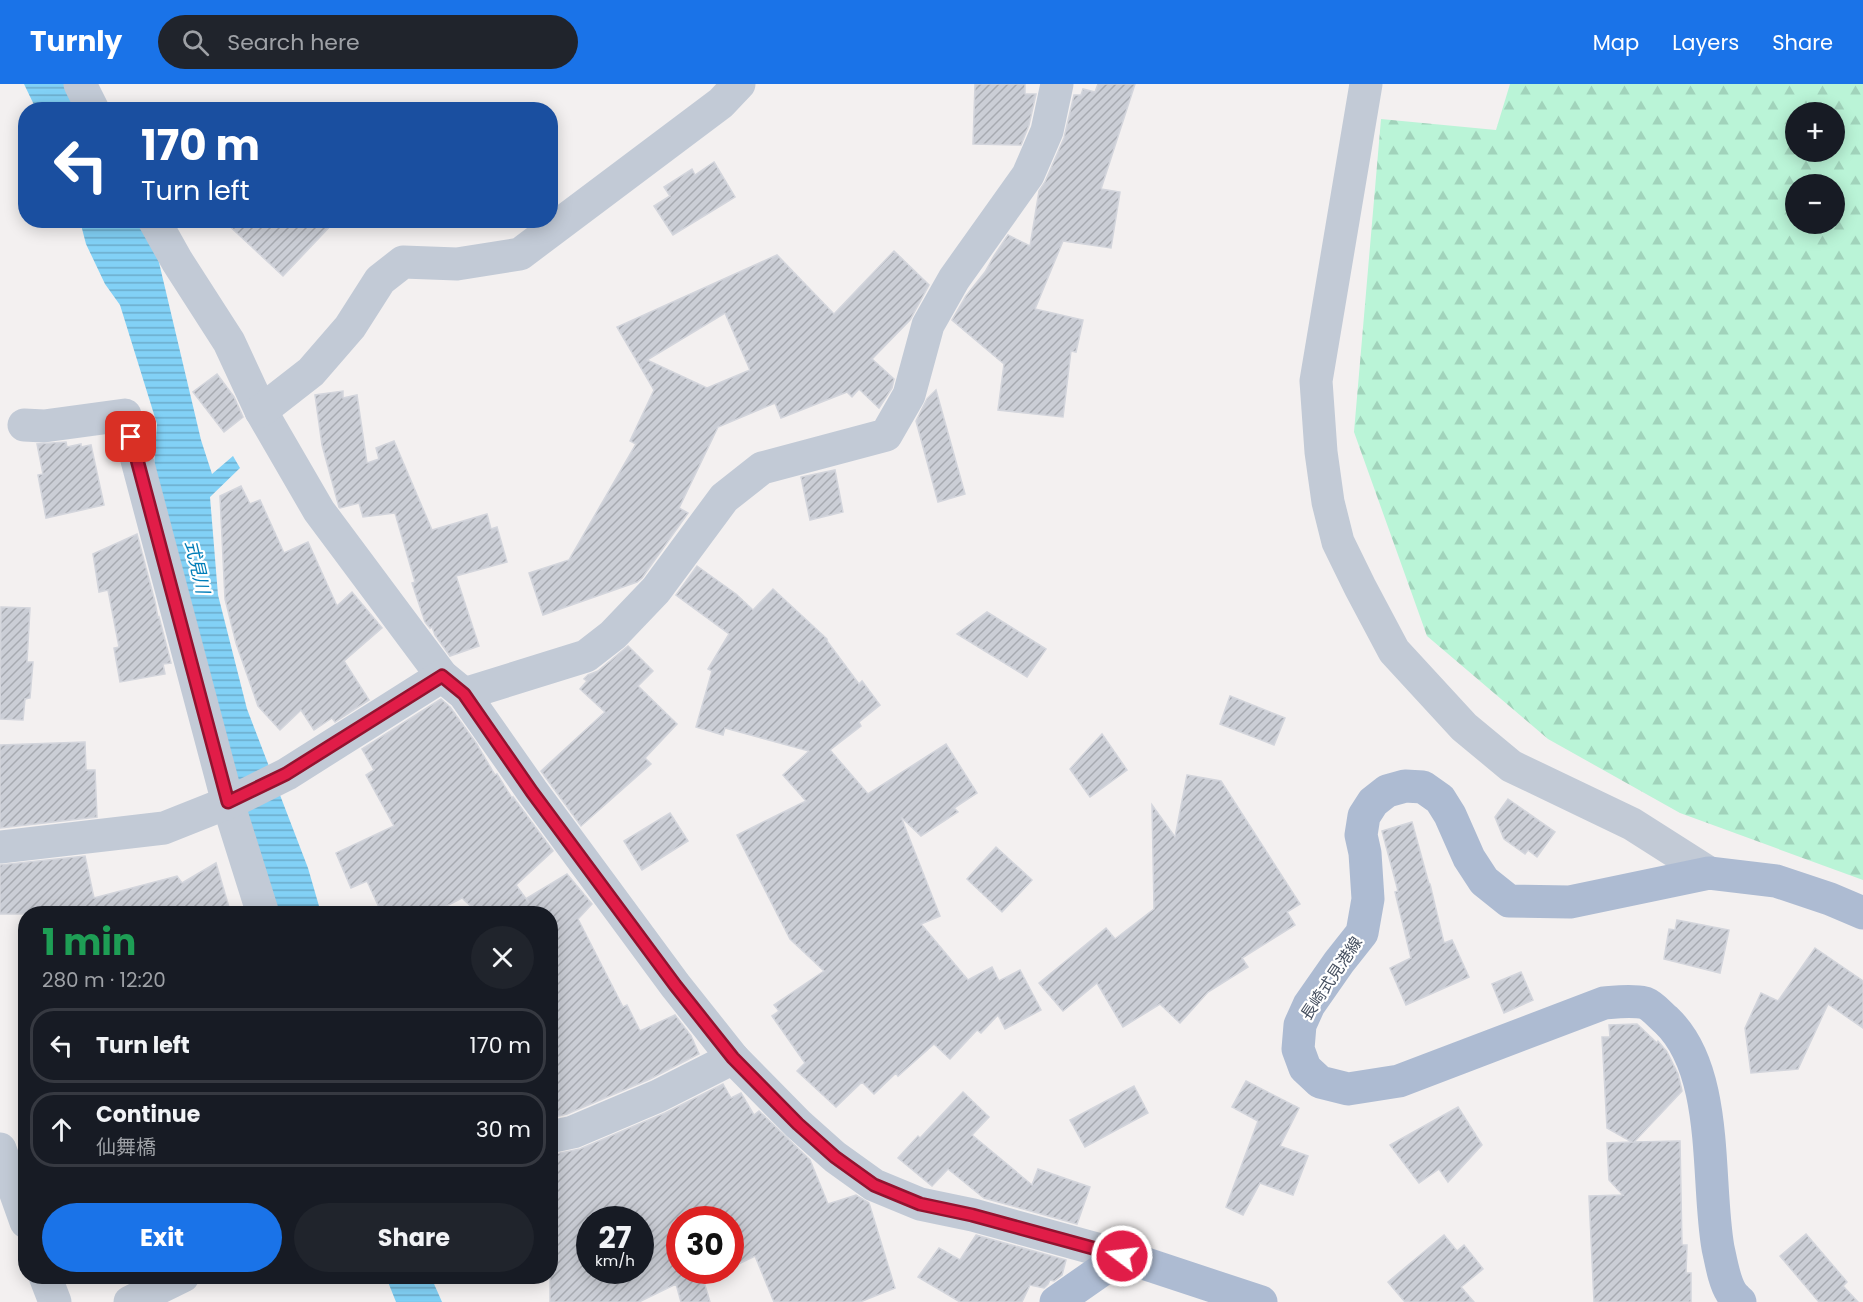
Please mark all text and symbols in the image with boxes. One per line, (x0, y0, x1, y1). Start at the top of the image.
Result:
search box (158, 15, 578, 69)
text: Turnly (30, 22, 122, 61)
icon: search (179, 26, 212, 59)
text: Search here (227, 27, 360, 58)
text: Map (1593, 28, 1639, 57)
text: Layers (1672, 28, 1739, 57)
text: Share (1772, 28, 1833, 57)
map controls (1785, 102, 1845, 234)
button: + (1785, 102, 1845, 162)
text: 170 m (141, 116, 260, 175)
icon: left (42, 126, 120, 204)
text: Turn left (141, 172, 250, 209)
button: − (1785, 174, 1845, 234)
pin (105, 411, 156, 462)
icon: arrive (114, 420, 147, 453)
water label: 式見川 (179, 538, 216, 598)
text: 1 min (42, 917, 136, 968)
button: close (471, 926, 534, 989)
street label: 長崎式見港線 (1295, 932, 1368, 1025)
text: 280 m · 12:20 (42, 966, 166, 994)
icon: left (45, 1029, 78, 1062)
text: Turn left (96, 1030, 190, 1061)
text: 170 m (470, 1030, 531, 1061)
text: Continue (96, 1099, 200, 1130)
icon: ahead (45, 1113, 78, 1146)
text: 30 m (476, 1114, 531, 1145)
text: 仙舞橋 (96, 1133, 156, 1161)
button: Exit (42, 1203, 282, 1272)
button: Share (294, 1203, 534, 1272)
speed limit sign: 30 (666, 1206, 744, 1284)
text: 27 (598, 1216, 632, 1259)
position arrow (1090, 1224, 1154, 1288)
text: km/h (595, 1250, 635, 1271)

